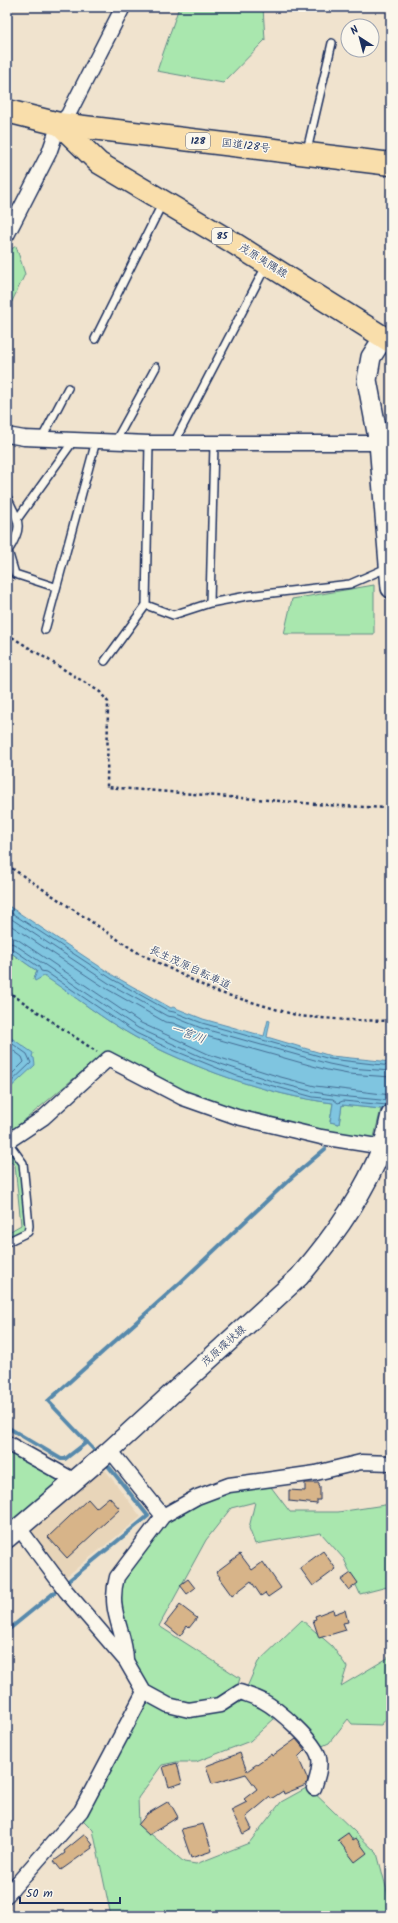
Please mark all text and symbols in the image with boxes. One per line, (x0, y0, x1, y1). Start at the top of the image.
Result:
north arrow (340, 18, 380, 58)
text: N (347, 21, 363, 40)
road number: 128 (186, 133, 210, 149)
street label: 国道128号 (220, 134, 272, 158)
road number: 85 (212, 228, 232, 244)
street label: 茂原夷隅線 (235, 239, 291, 283)
street label: 長生茂原自転車道 (146, 941, 234, 995)
water label: 一宮川 (168, 1019, 208, 1049)
street label: 茂原環状線 (198, 1321, 250, 1371)
scale bar (20, 1879, 120, 1905)
text: 50 m (26, 1884, 53, 1903)

